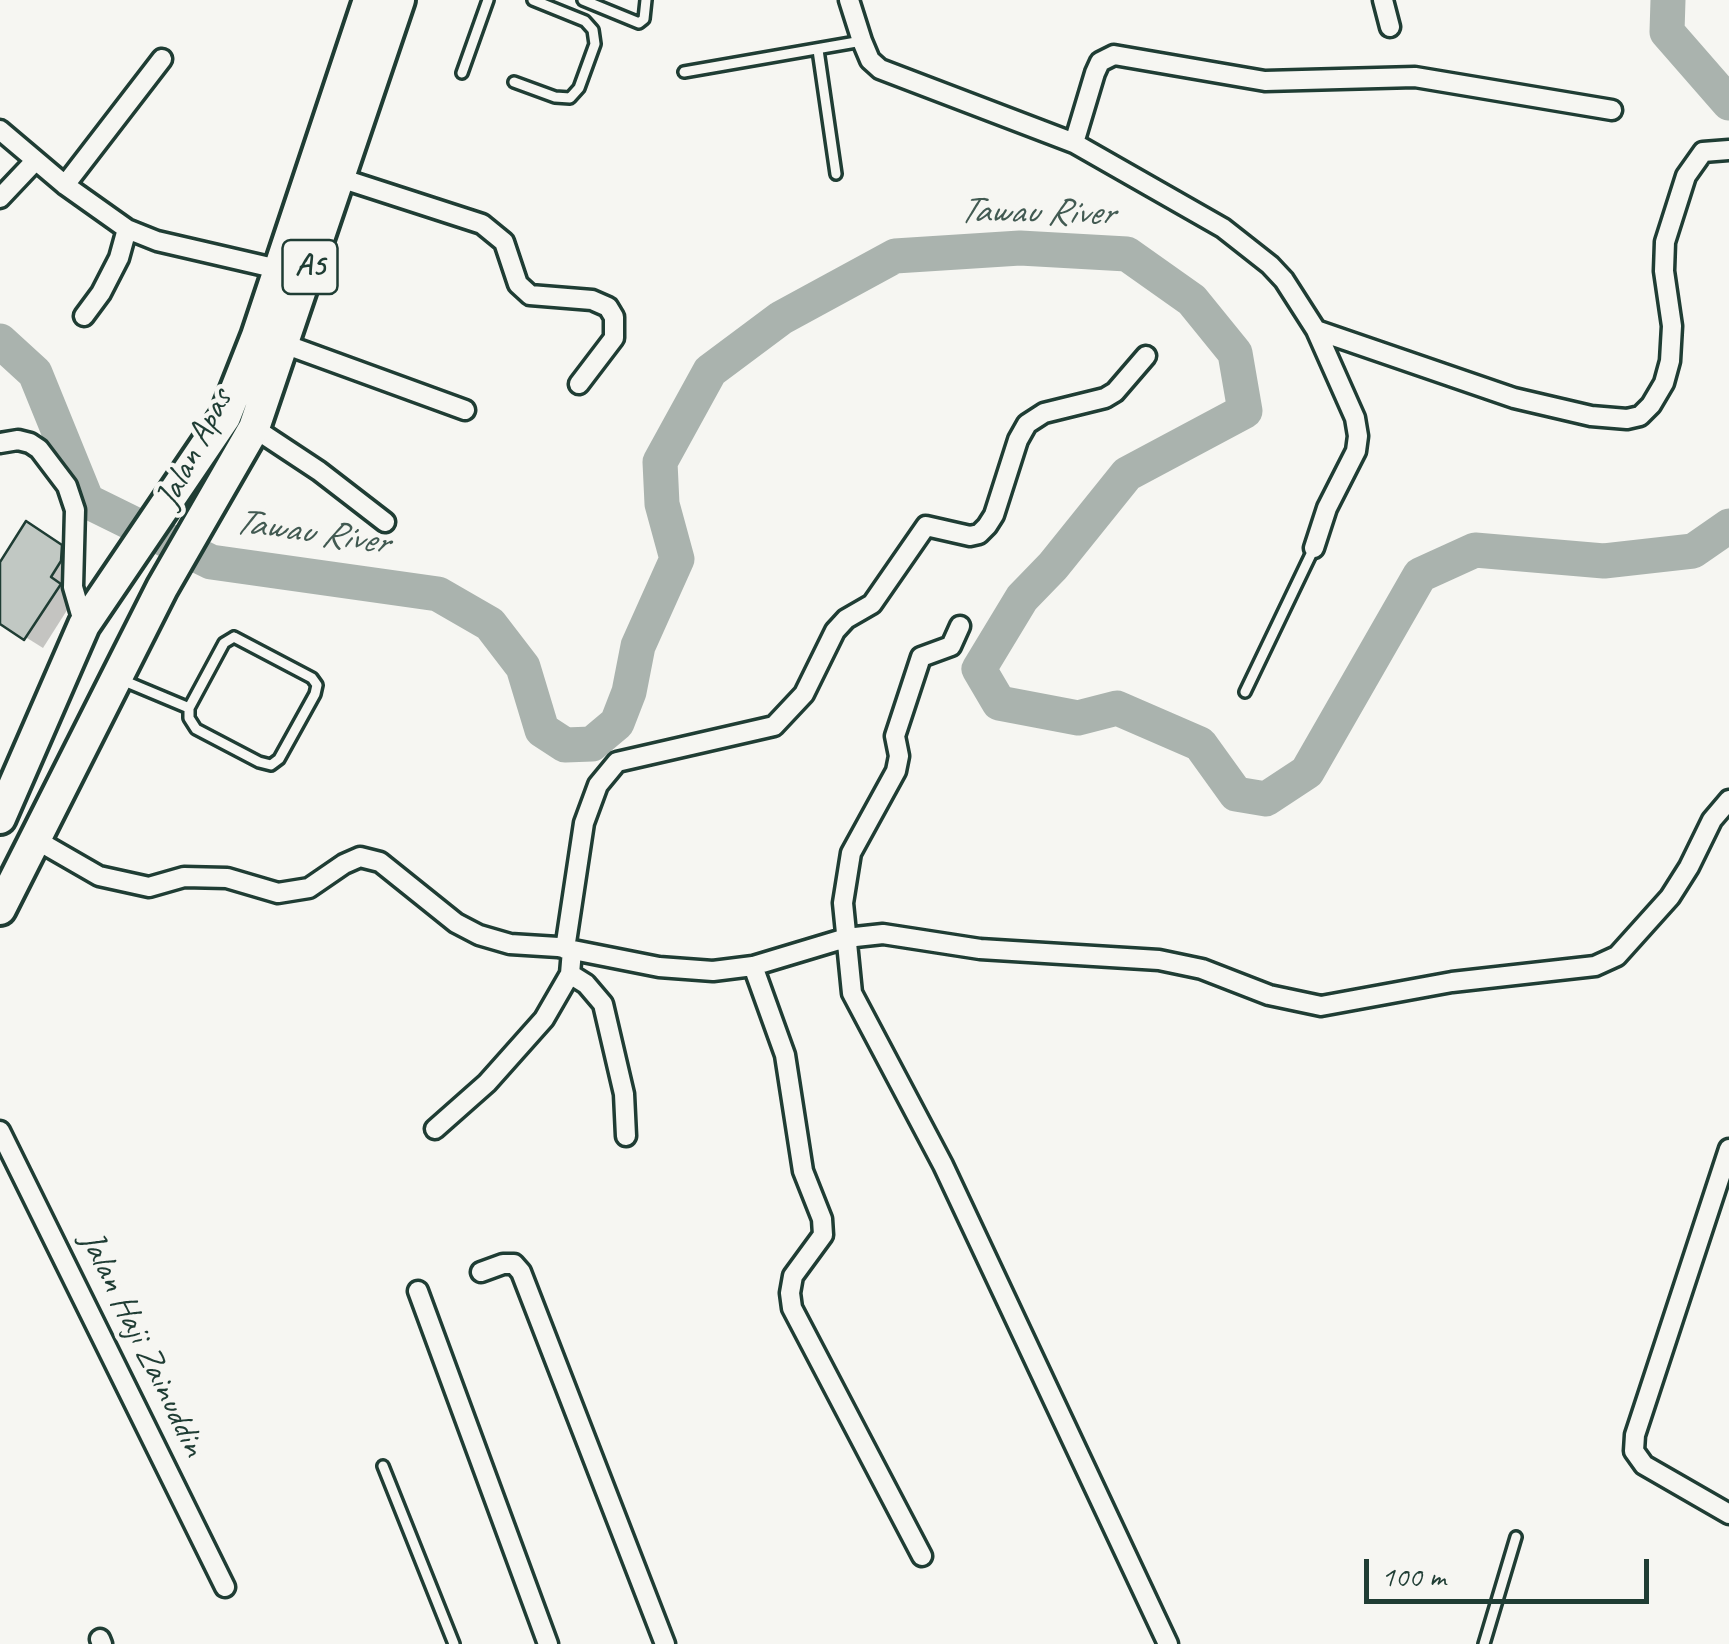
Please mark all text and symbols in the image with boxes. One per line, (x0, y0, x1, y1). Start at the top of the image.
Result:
water label: Tawau River (958, 189, 1114, 237)
road number: A5 (282, 240, 338, 294)
street label: Jalan Apas (147, 383, 243, 515)
water label: Tawau River (231, 500, 391, 566)
street label: Jalan Haji Zainuddin (69, 1225, 215, 1463)
scale bar (1369, 1539, 1654, 1601)
text: 100 m (1381, 1557, 1446, 1595)

